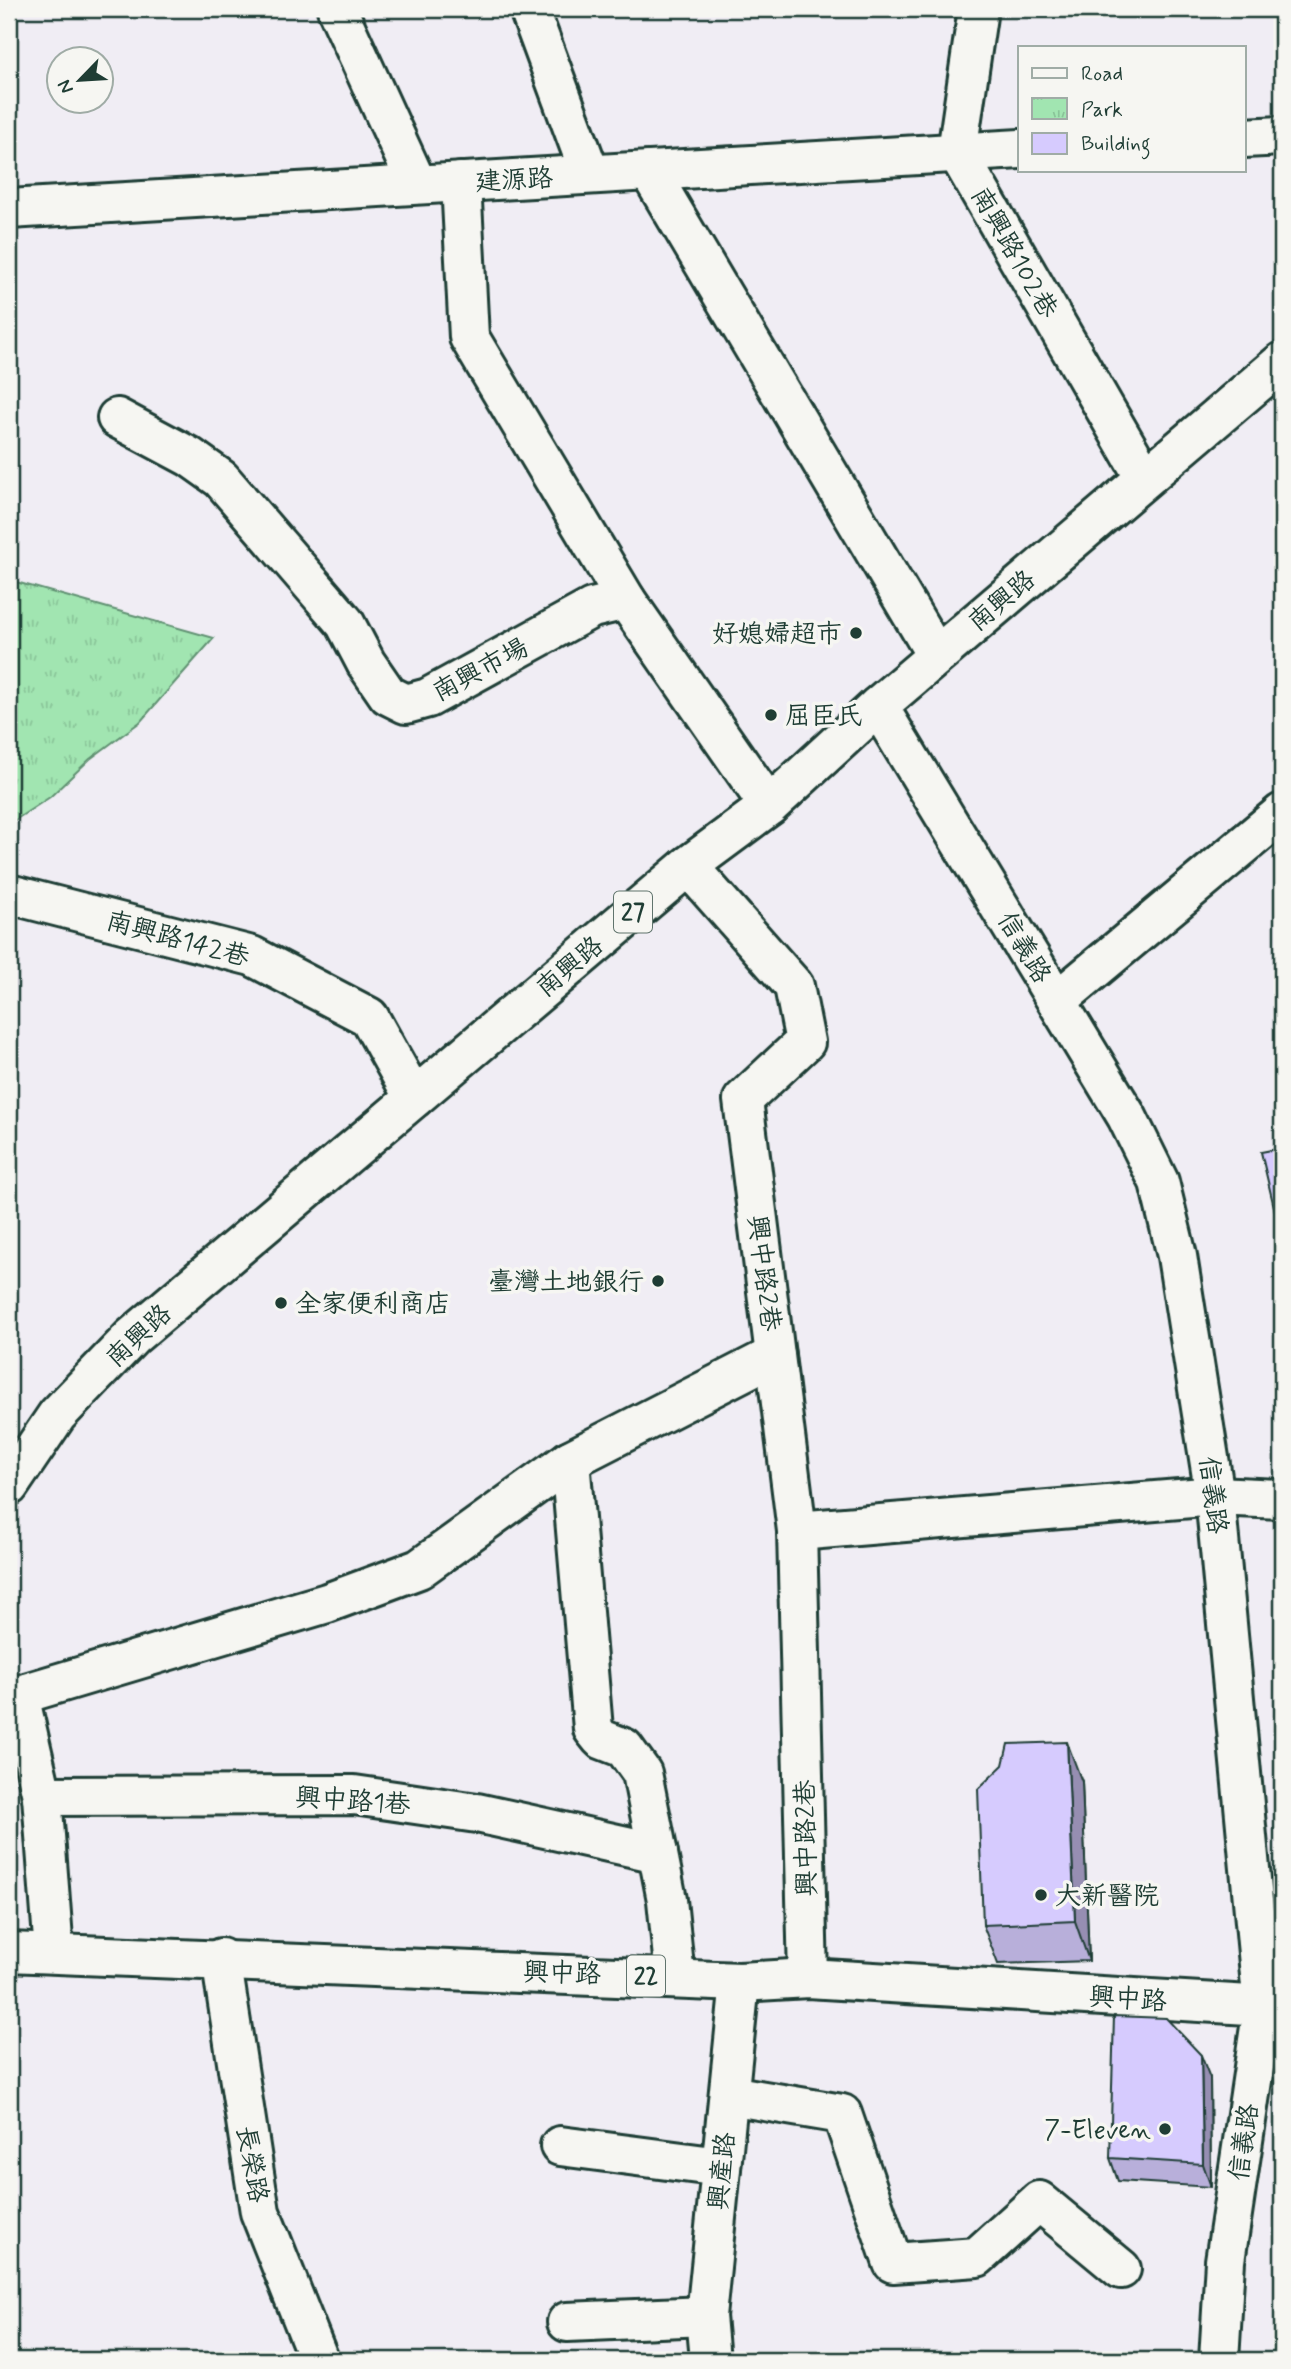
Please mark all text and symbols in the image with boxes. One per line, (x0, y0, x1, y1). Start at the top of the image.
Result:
north arrow (46, 46, 116, 116)
legend (1018, 46, 1246, 172)
text: Road (1081, 60, 1123, 88)
text: N (52, 76, 80, 98)
text: Park (1081, 96, 1123, 124)
text: Building (1081, 130, 1151, 160)
street label: 建源路 (474, 162, 554, 200)
street label: 南興路102巷 (962, 181, 1064, 325)
street label: 南興路 (961, 563, 1043, 640)
place label: 好媳婦超市 (712, 618, 842, 652)
marker: 好媳婦超市 (848, 625, 864, 641)
street label: 南興市場 (427, 631, 535, 710)
place label: 屈臣氏 (785, 700, 863, 734)
marker: 屈臣氏 (763, 707, 779, 723)
road number: 27 (614, 891, 652, 932)
street label: 南興路142巷 (102, 905, 253, 975)
street label: 信義路 (989, 906, 1058, 990)
street label: 南興路 (529, 929, 611, 1006)
street label: 興中路2巷 (739, 1213, 787, 1333)
place label: 臺灣土地銀行 (488, 1266, 644, 1300)
marker: 臺灣土地銀行 (650, 1273, 666, 1289)
place label: 全家便利商店 (295, 1288, 451, 1322)
marker: 全家便利商店 (273, 1295, 289, 1311)
street label: 南興路 (99, 1297, 179, 1375)
street label: 信義路 (1190, 1454, 1234, 1536)
street label: 興中路2巷 (789, 1779, 825, 1897)
street label: 興中路1巷 (294, 1781, 412, 1823)
place label: 大新醫院 (1055, 1880, 1159, 1914)
marker: 大新醫院 (1033, 1887, 1049, 1903)
road number: 22 (627, 1955, 665, 1996)
street label: 興中路 (522, 1956, 602, 1992)
street label: 興中路 (1088, 1980, 1168, 2020)
street label: 信義路 (1223, 2101, 1267, 2183)
place label: 7-Eleven (1044, 2114, 1151, 2148)
marker: 7-Eleven (1157, 2121, 1173, 2137)
street label: 長榮路 (228, 2123, 275, 2206)
street label: 興產路 (702, 2131, 744, 2212)

